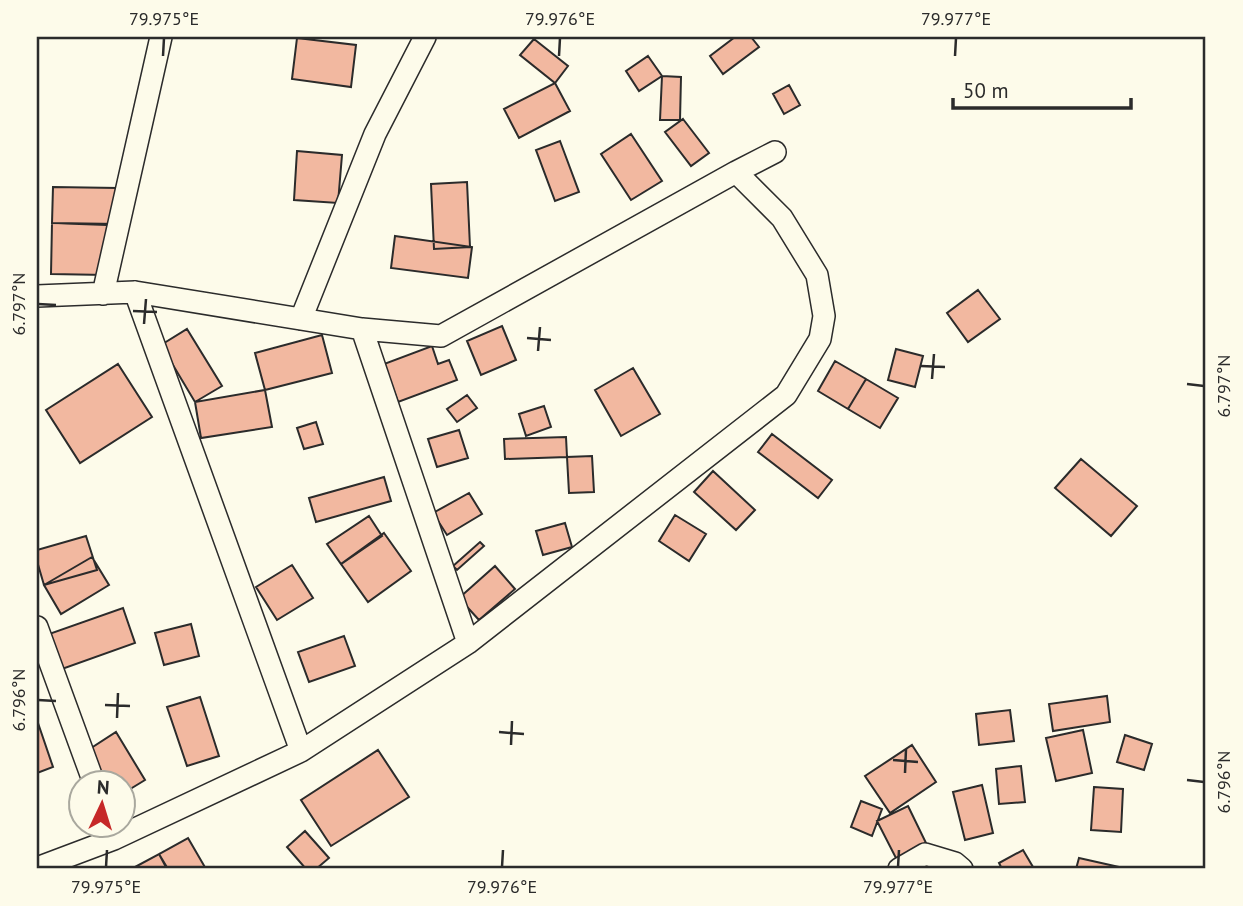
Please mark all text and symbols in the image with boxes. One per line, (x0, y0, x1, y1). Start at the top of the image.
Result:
text: 79.975°E (129, 7, 199, 30)
text: 79.976°E (525, 7, 595, 30)
text: 79.977°E (921, 7, 991, 30)
scale bar (953, 66, 1131, 110)
text: 50 m (963, 77, 1009, 104)
text: 6.797°N (7, 273, 30, 335)
text: 6.797°N (1212, 355, 1235, 417)
text: 6.796°N (7, 669, 30, 731)
text: 6.796°N (1212, 751, 1235, 813)
north arrow (66, 769, 136, 839)
text: N (96, 775, 110, 799)
text: 79.975°E (71, 875, 141, 898)
text: 79.976°E (467, 875, 537, 898)
text: 79.977°E (863, 875, 933, 898)

